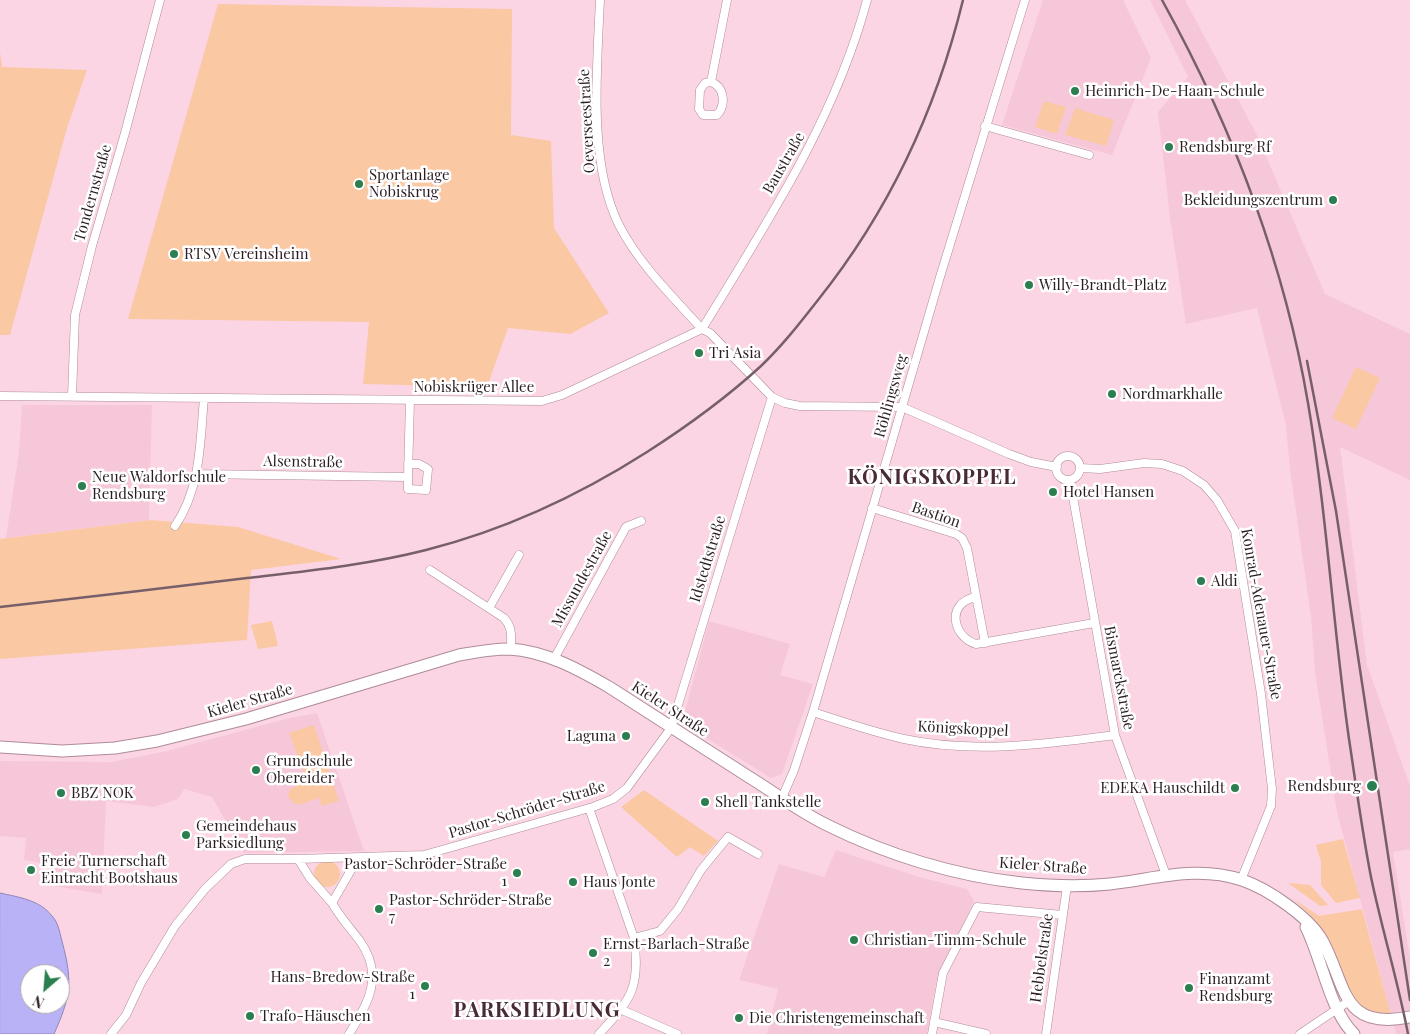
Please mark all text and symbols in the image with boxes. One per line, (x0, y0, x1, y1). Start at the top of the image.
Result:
street label: Oeverseestraße (575, 68, 599, 174)
place label: Heinrich-De-Haan-Schule (1085, 82, 1265, 100)
marker: Heinrich-De-Haan-Schule (1069, 85, 1081, 97)
street label: Baustraße (759, 129, 809, 197)
place label: Rendsburg Rf (1179, 138, 1271, 156)
marker: Rendsburg Rf (1163, 141, 1175, 153)
street label: Tondernstraße (71, 142, 115, 244)
place label: Sportanlage Nobiskrug (369, 166, 450, 201)
marker: Sportanlage Nobiskrug (353, 178, 365, 190)
place label: Bekleidungszentrum (1184, 191, 1323, 209)
marker: Bekleidungszentrum (1327, 194, 1339, 206)
place label: RTSV Vereinsheim (184, 245, 308, 263)
marker: RTSV Vereinsheim (168, 248, 180, 260)
place label: Willy-Brandt-Platz (1039, 276, 1167, 294)
marker: Willy-Brandt-Platz (1023, 279, 1035, 291)
place label: Tri Asia (709, 344, 761, 362)
marker: Tri Asia (693, 347, 705, 359)
street label: Röhlingsweg (871, 352, 911, 440)
street label: Nobiskrüger Allee (414, 378, 534, 396)
place label: Nordmarkhalle (1122, 385, 1223, 403)
marker: Nordmarkhalle (1106, 388, 1118, 400)
street label: Alsenstraße (263, 452, 343, 472)
district label: KÖNIGSKOPPEL (846, 466, 1018, 490)
place label: Neue Waldorfschule Rendsburg (92, 468, 226, 503)
marker: Neue Waldorfschule Rendsburg (76, 480, 88, 492)
place label: Hotel Hansen (1063, 483, 1154, 501)
marker: Hotel Hansen (1047, 486, 1059, 498)
street label: Bastion (909, 498, 963, 532)
street label: Idstedtstraße (686, 513, 730, 605)
street label: Konrad-Adenauer-Straße (1237, 527, 1285, 701)
street label: Missundestraße (548, 528, 616, 630)
place label: Aldi (1211, 572, 1238, 590)
marker: Aldi (1195, 575, 1207, 587)
street label: Bismarckstraße (1100, 624, 1138, 732)
street label: Kieler Straße (628, 678, 712, 740)
street label: Kieler Straße (205, 680, 295, 722)
street label: Königskoppel (917, 718, 1009, 740)
place label: Laguna (567, 727, 616, 745)
marker: Laguna (620, 730, 632, 742)
place label: Grundschule Obereider (266, 752, 353, 787)
marker: Grundschule Obereider (250, 764, 262, 776)
place label: Rendsburg (1288, 777, 1361, 795)
street label: Pastor-Schröder-Straße (446, 778, 608, 842)
place label: EDEKA Hauschildt (1100, 779, 1225, 797)
marker: Rendsburg (1365, 779, 1379, 793)
marker: EDEKA Hauschildt (1229, 782, 1241, 794)
place label: BBZ NOK (71, 784, 133, 802)
marker: BBZ NOK (55, 787, 67, 799)
place label: Shell Tankstelle (715, 793, 821, 811)
marker: Shell Tankstelle (699, 796, 711, 808)
place label: Gemeindehaus Parksiedlung (196, 817, 296, 852)
marker: Gemeindehaus Parksiedlung (180, 829, 192, 841)
place label: Freie Turnerschaft Eintracht Bootshaus (41, 852, 178, 887)
street label: Kieler Straße (999, 854, 1087, 878)
place label: Pastor-Schröder-Straße 1 (344, 855, 507, 890)
marker: Freie Turnerschaft Eintracht Bootshaus (25, 864, 37, 876)
marker: Pastor-Schröder-Straße 1 (511, 867, 523, 879)
place label: Haus Jonte (583, 873, 656, 891)
marker: Haus Jonte (567, 876, 579, 888)
place label: Pastor-Schröder-Straße 7 (389, 891, 552, 926)
marker: Pastor-Schröder-Straße 7 (373, 903, 385, 915)
street label: Hebbelstraße (1027, 912, 1057, 1004)
place label: Christian-Timm-Schule (864, 931, 1027, 949)
marker: Christian-Timm-Schule (848, 934, 860, 946)
place label: Ernst-Barlach-Straße 2 (603, 935, 750, 970)
marker: Ernst-Barlach-Straße 2 (587, 947, 599, 959)
north arrow (20, 964, 70, 1014)
place label: Hans-Bredow-Straße 1 (270, 968, 415, 1003)
place label: Finanzamt Rendsburg (1199, 970, 1272, 1005)
marker: Hans-Bredow-Straße 1 (419, 980, 431, 992)
marker: Finanzamt Rendsburg (1183, 982, 1195, 994)
text: N (30, 991, 47, 1013)
district label: PARKSIEDLUNG (452, 999, 622, 1023)
place label: Trafo-Häuschen (260, 1007, 371, 1025)
place label: Die Christengemeinschaft (749, 1009, 924, 1027)
marker: Trafo-Häuschen (244, 1010, 256, 1022)
marker: Die Christengemeinschaft (733, 1012, 745, 1024)

